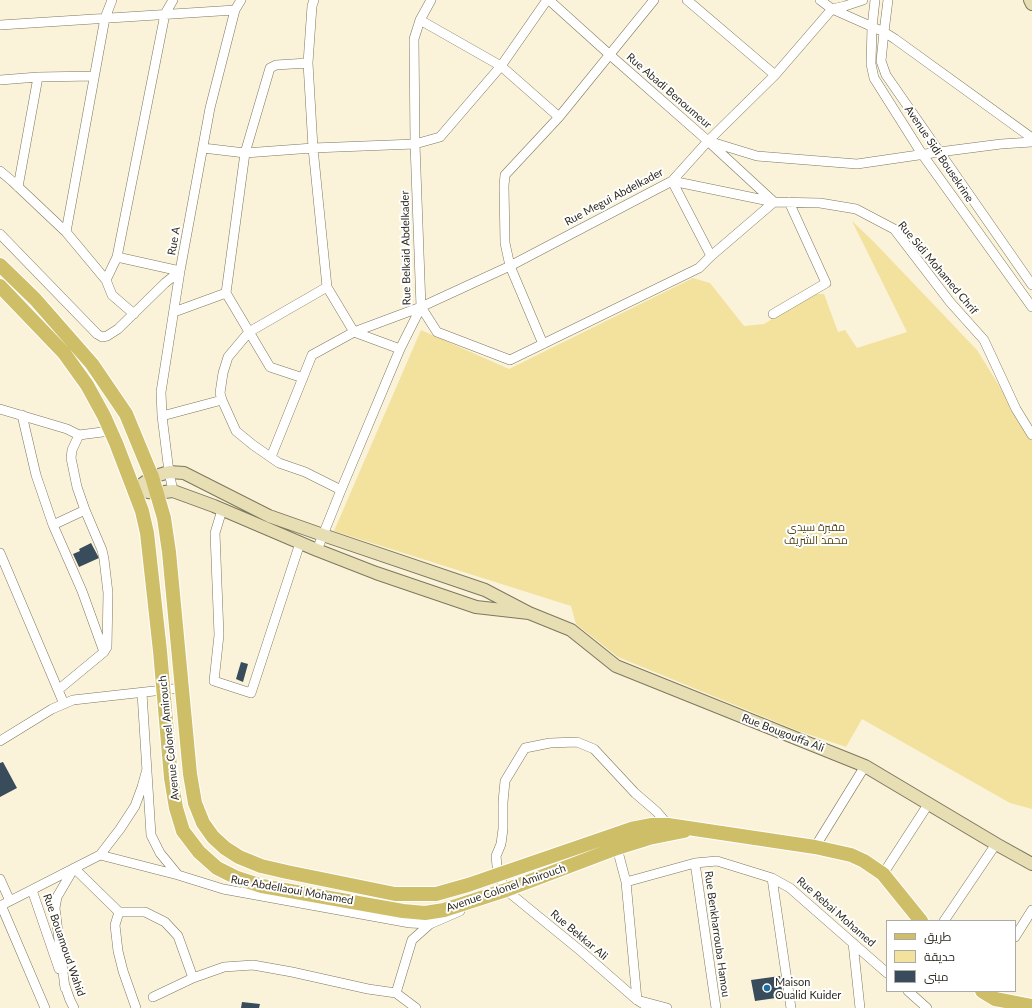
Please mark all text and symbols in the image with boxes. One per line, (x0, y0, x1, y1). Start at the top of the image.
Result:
street label: Rue Abadi Benoumeur (624, 50, 714, 132)
street label: Avenue Sidi Bousekrine (902, 103, 976, 205)
street label: Rue Megui Abdelkader (562, 165, 666, 229)
street label: Rue Belkaid Abdelkader (398, 191, 414, 305)
street label: Rue Sidi Mohamed Chrif (895, 219, 981, 317)
street label: Rue A (165, 226, 183, 256)
park label: مقبرة سيدي محمد الشريف (784, 520, 848, 546)
street label: Avenue Colonel Amirouch (156, 675, 182, 801)
street label: Rue Bougouffa Ali (740, 711, 826, 755)
street label: Avenue Colonel Amirouch (444, 861, 568, 915)
street label: Rue Benkharrouba Hamou (702, 870, 732, 998)
street label: Rue Abdellaoui Mohamed (230, 873, 354, 907)
street label: Rue Rebai Mohamed (794, 874, 878, 950)
street label: Rue Bouamoud Wahid (40, 892, 88, 998)
street label: Rue Bekkar Ali (548, 907, 610, 963)
legend (886, 920, 1016, 992)
text: طريق (924, 929, 951, 944)
text: حديقة (924, 949, 955, 964)
text: مبنى (924, 969, 949, 984)
place label: Maison Oualid Kuider (775, 975, 841, 1001)
marker: Maison Oualid Kuider (762, 983, 772, 993)

